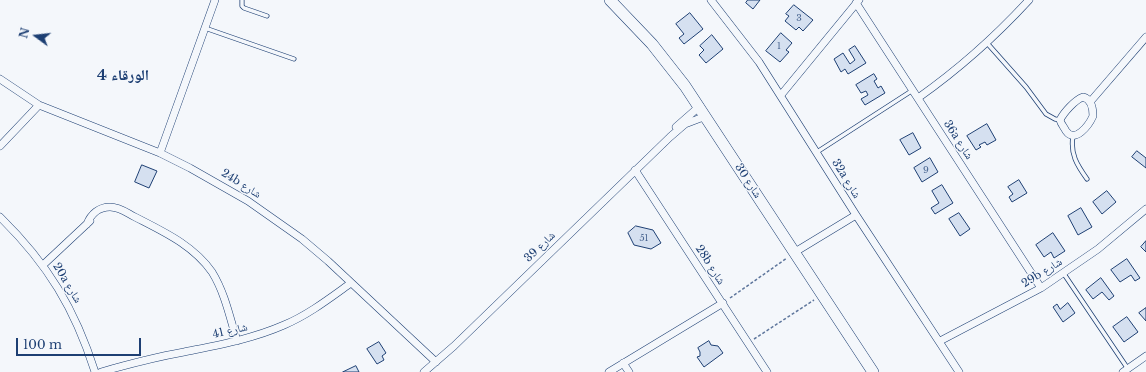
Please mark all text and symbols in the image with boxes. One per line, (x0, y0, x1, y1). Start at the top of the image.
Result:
house number: 3 (796, 13, 802, 23)
north arrow (16, 16, 56, 56)
text: N (16, 26, 33, 40)
house number: 1 (777, 41, 781, 51)
district label: الورقاء 4 (97, 67, 149, 85)
street label: 36a شارع (940, 118, 976, 162)
street label: 32a شارع (829, 157, 863, 201)
street label: شارع 30 (732, 161, 764, 201)
house number: 9 (923, 165, 929, 175)
street label: 24b شارع (219, 167, 263, 201)
street label: شارع 39 (522, 229, 558, 265)
house number: 51 (639, 233, 649, 243)
street label: 28b شارع (692, 243, 728, 287)
street label: 29b شارع (1019, 255, 1065, 291)
street label: 20a شارع (50, 260, 84, 306)
street label: شارع 41 (211, 321, 249, 341)
scale bar (18, 330, 143, 356)
text: 100 m (23, 337, 62, 352)

